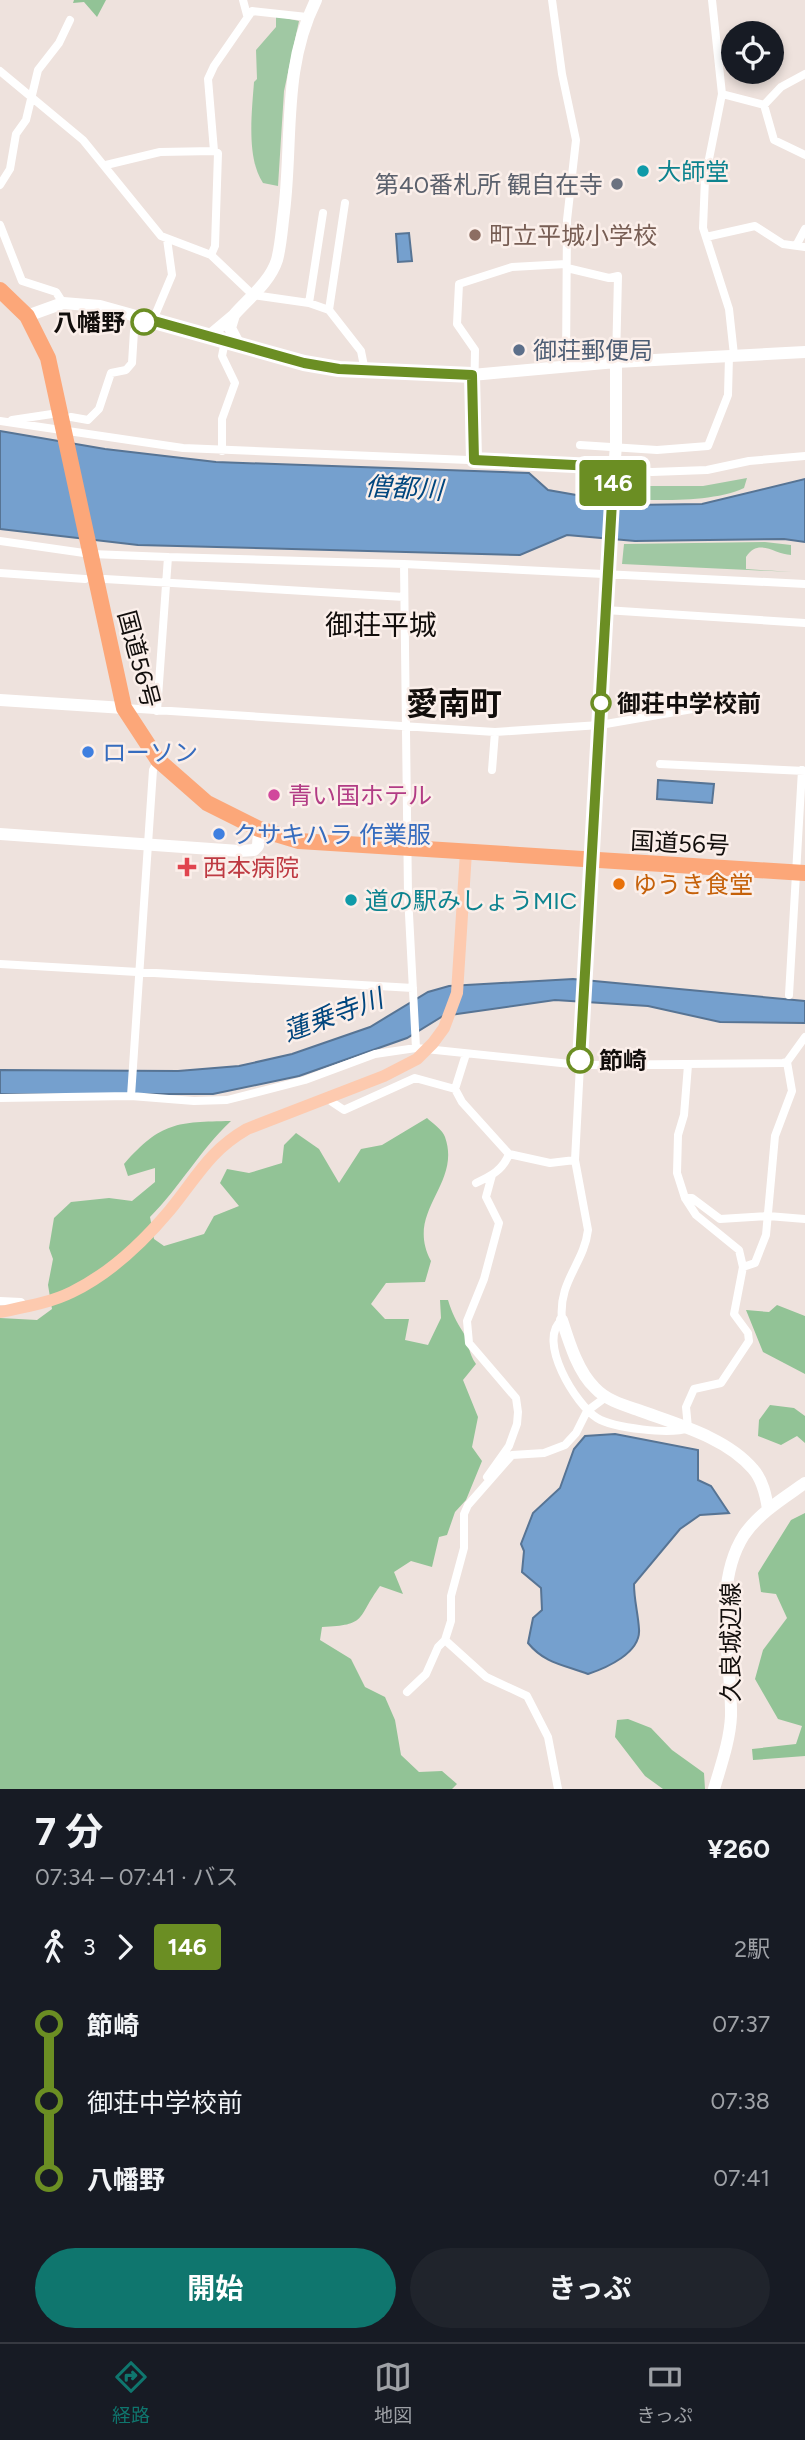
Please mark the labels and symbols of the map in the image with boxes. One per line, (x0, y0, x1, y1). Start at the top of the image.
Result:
place label: 大師堂 (657, 157, 729, 186)
marker: 大師堂 (635, 163, 651, 179)
place label: 第40番札所 観自在寺 (375, 170, 603, 199)
marker: 第40番札所 観自在寺 (609, 176, 625, 192)
place label: 町立平城小学校 (489, 221, 657, 250)
marker: 町立平城小学校 (467, 227, 483, 243)
place label: 八幡野 (53, 308, 125, 337)
marker: 八幡野 (131, 309, 157, 335)
place label: 御荘郵便局 (533, 336, 653, 365)
marker: 御荘郵便局 (511, 342, 527, 358)
line badge: 146 (573, 460, 653, 506)
water label: 僧都川 (364, 470, 447, 506)
street label: 国道56号 (112, 607, 166, 711)
district label: 御荘平城 (325, 608, 437, 642)
district label: 愛南町 (406, 685, 502, 723)
place label: 御荘中学校前 (617, 689, 761, 718)
marker: 御荘中学校前 (591, 693, 611, 713)
place label: ローソン (102, 738, 198, 767)
marker: ローソン (80, 744, 96, 760)
place label: 青い国ホテル (288, 781, 432, 810)
marker: 青い国ホテル (266, 787, 282, 803)
place label: クサキハラ 作業服 (233, 820, 431, 849)
marker: クサキハラ 作業服 (211, 826, 227, 842)
street label: 国道56号 (630, 826, 730, 860)
place label: 西本病院 (203, 853, 299, 882)
marker: 西本病院 (177, 857, 197, 877)
place label: ゆうき食堂 (633, 870, 753, 899)
marker: ゆうき食堂 (611, 876, 627, 892)
place label: 道の駅みしょうMIC (365, 886, 577, 915)
marker: 道の駅みしょうMIC (343, 892, 359, 908)
water label: 蓮乗寺川 (279, 981, 390, 1048)
place label: 節崎 (599, 1046, 647, 1075)
marker: 節崎 (567, 1047, 593, 1073)
street label: 久良城辺線 (716, 1582, 745, 1702)

